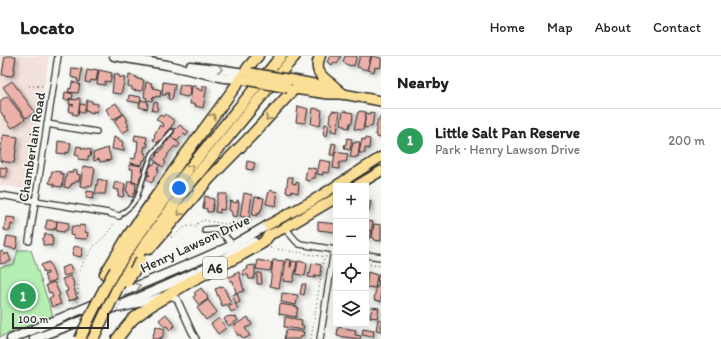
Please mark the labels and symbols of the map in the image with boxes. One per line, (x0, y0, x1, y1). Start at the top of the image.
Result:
one-way arrow (217, 64, 223, 73)
street label: Chamberlain Road (15, 91, 49, 203)
one-way arrow (266, 113, 273, 120)
one-way arrow (209, 114, 216, 121)
one-way arrow (186, 164, 193, 172)
your location (169, 178, 189, 198)
one-way arrow (178, 208, 185, 216)
street label: Henry Lawson Drive (138, 211, 253, 277)
road number: A6 (203, 257, 227, 279)
pin: 1 (10, 281, 36, 311)
one-way arrow (134, 283, 141, 291)
scale bar (12, 311, 109, 330)

